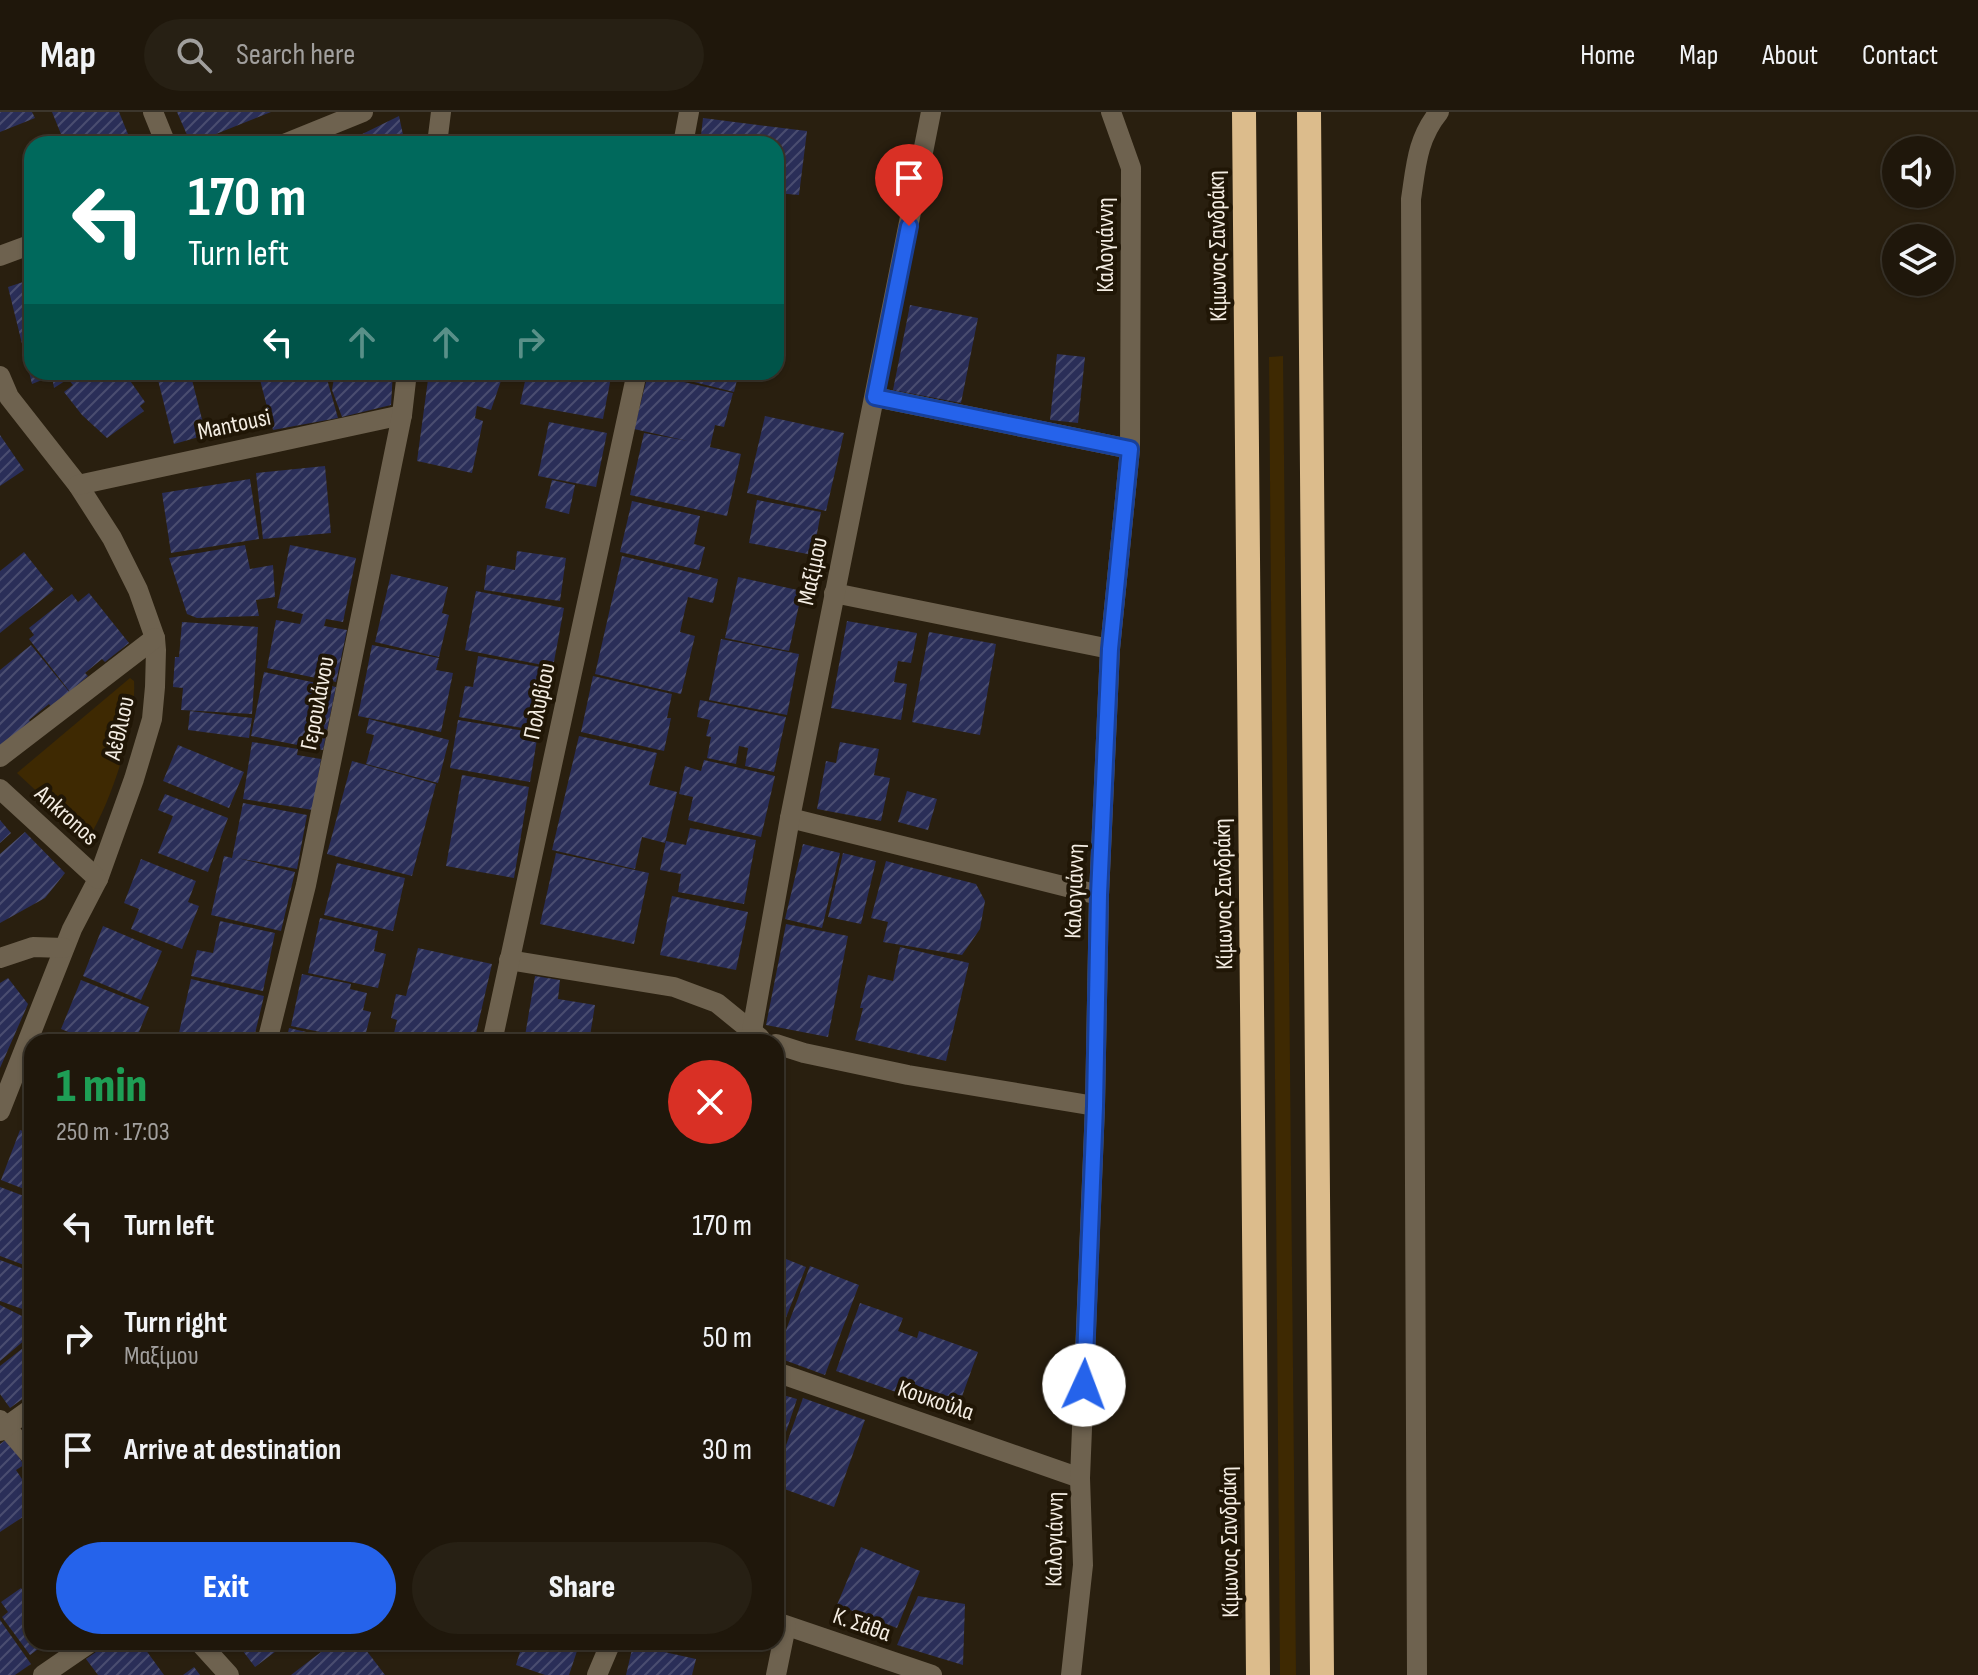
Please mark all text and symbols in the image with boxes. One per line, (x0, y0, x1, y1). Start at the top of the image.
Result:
search box (144, 19, 704, 91)
text: Map (40, 33, 96, 78)
icon: search (172, 33, 216, 77)
text: Search here (236, 37, 355, 73)
text: Home (1580, 39, 1635, 72)
text: Map (1679, 39, 1718, 72)
text: About (1762, 39, 1818, 72)
text: Contact (1862, 39, 1938, 72)
map controls (1882, 136, 1954, 296)
button: sound (1882, 136, 1954, 208)
pin (875, 144, 943, 226)
icon: arrive (887, 156, 931, 200)
text: 170 m (188, 165, 306, 232)
icon: left (56, 168, 160, 272)
street label: Κίμωνος Σανδράκη (1202, 170, 1233, 322)
street label: Καλογιάννη (1091, 197, 1120, 293)
button: layers (1882, 224, 1954, 296)
text: Turn left (188, 233, 289, 276)
icon: left (256, 320, 300, 364)
icon: ahead (340, 320, 384, 364)
icon: ahead (424, 320, 468, 364)
icon: right (508, 320, 552, 364)
street label: Mantousi (195, 403, 273, 446)
street label: Μαξίμου (791, 534, 834, 608)
street label: Γερουλάνου (294, 654, 341, 752)
street label: Πολυβίου (517, 660, 562, 742)
street label: Αέθλιου (98, 693, 141, 764)
street label: Ankronos (28, 779, 104, 851)
street label: Κίμωνος Σανδράκη (1208, 818, 1239, 970)
street label: Καλογιάννη (1058, 843, 1091, 939)
text: 1 min (56, 1058, 147, 1115)
button: close (668, 1060, 752, 1144)
text: 250 m · 17:03 (56, 1117, 170, 1148)
icon: left (56, 1204, 100, 1248)
text: Turn left (124, 1208, 214, 1244)
text: 170 m (692, 1208, 752, 1244)
text: Turn right (124, 1305, 227, 1341)
icon: right (56, 1316, 100, 1360)
text: 50 m (703, 1320, 752, 1356)
text: Μαξίμου (124, 1341, 199, 1372)
position arrow (1042, 1343, 1126, 1427)
street label: Κουκούλα (894, 1374, 978, 1427)
icon: arrive (56, 1428, 100, 1472)
text: Arrive at destination (124, 1432, 341, 1468)
text: 30 m (702, 1432, 752, 1468)
street label: Κίμωνος Σανδράκη (1214, 1466, 1245, 1618)
street label: Καλογιάννη (1039, 1491, 1070, 1587)
button: Exit (56, 1542, 396, 1634)
button: Share (412, 1542, 752, 1634)
street label: Κ. Σάθα (829, 1601, 895, 1648)

